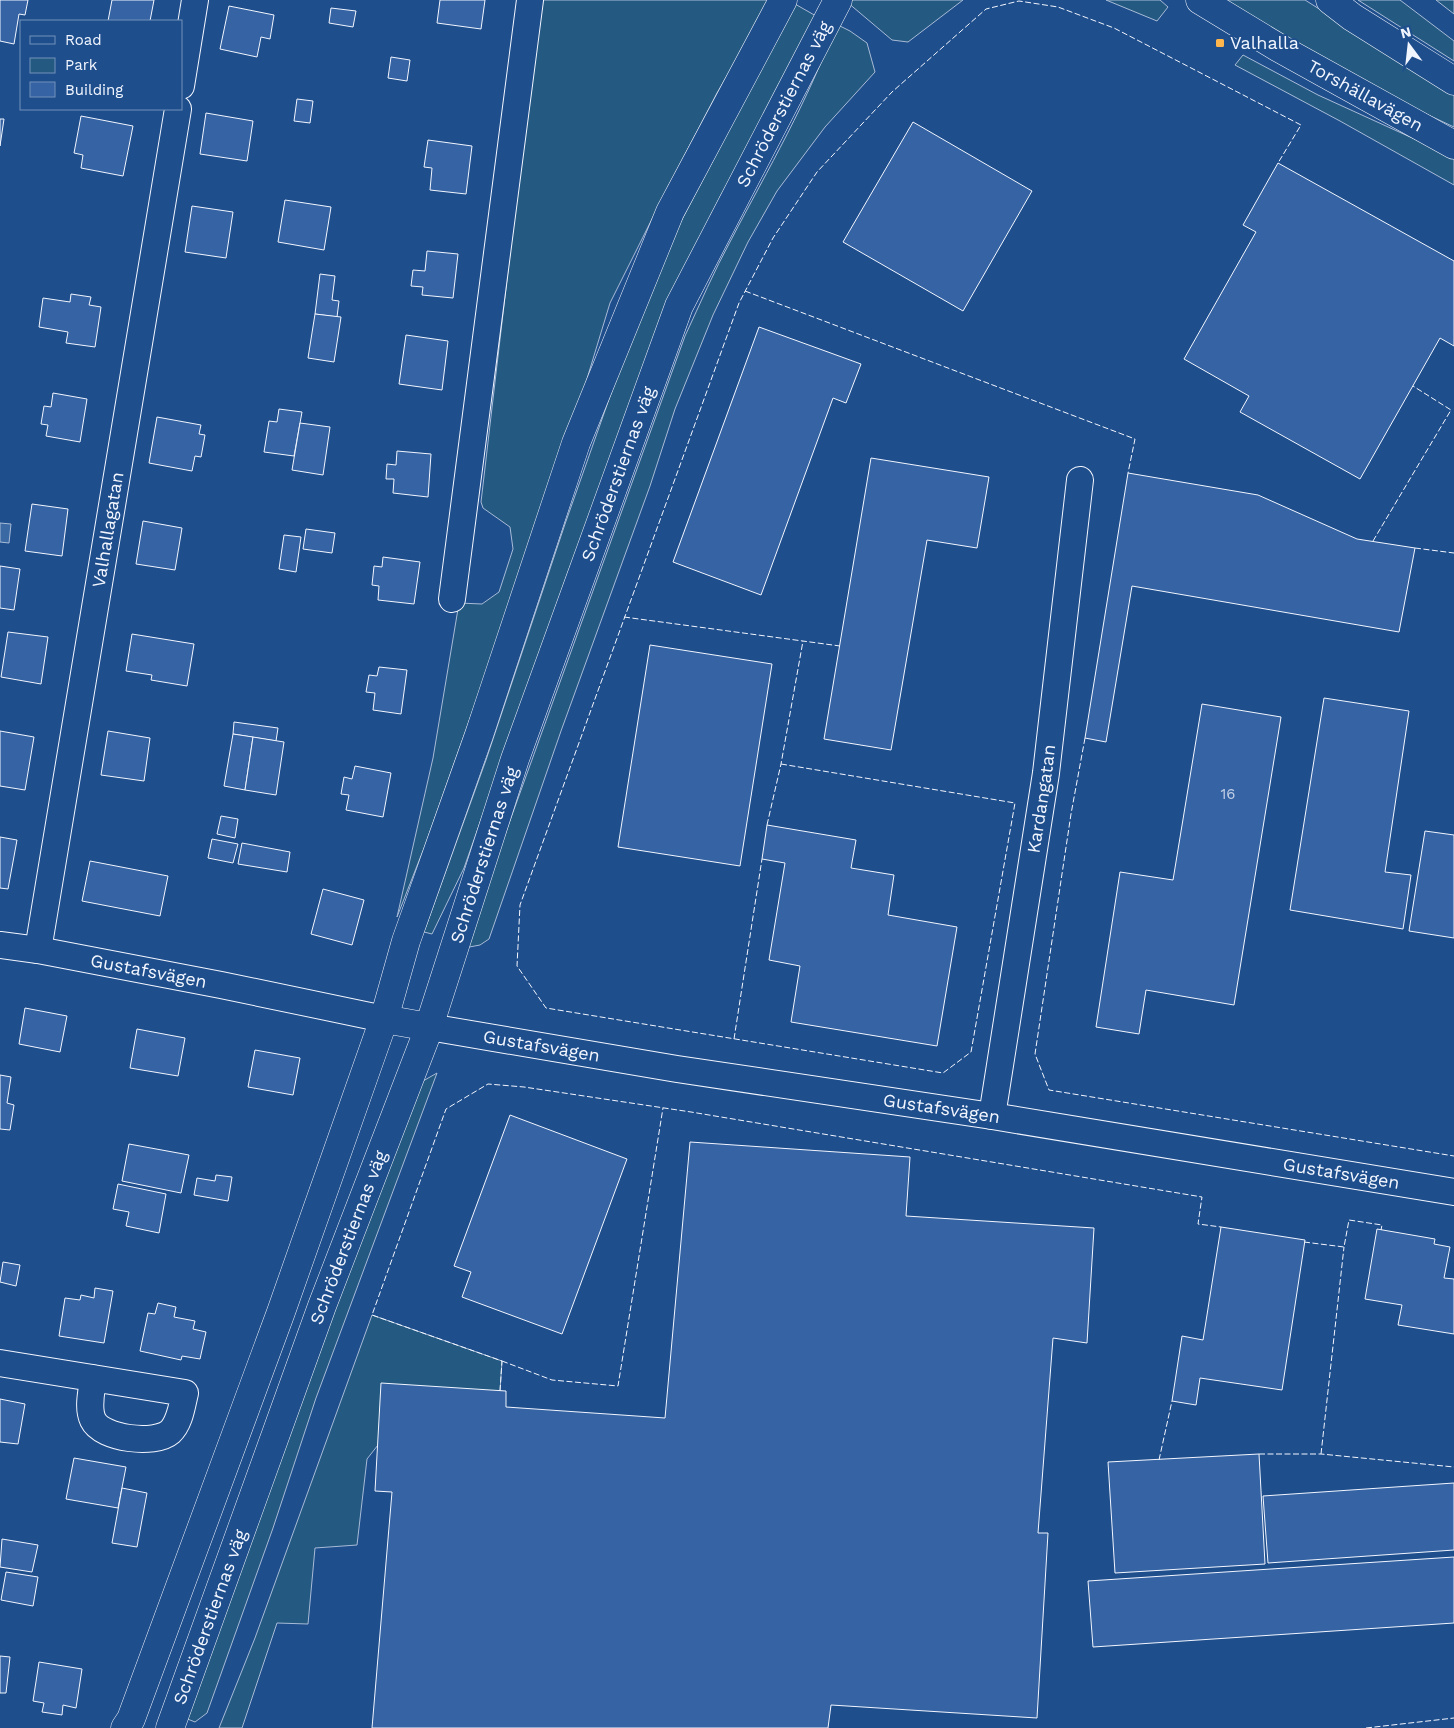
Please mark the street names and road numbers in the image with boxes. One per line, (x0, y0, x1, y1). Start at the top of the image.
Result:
street label: Schröderstiernas väg (732, 17, 835, 191)
street label: Torshällavägen (1304, 55, 1427, 136)
street label: Schröderstiernas väg (576, 383, 659, 564)
street label: Valhallagatan (87, 470, 127, 589)
street label: Kardangatan (1023, 743, 1059, 855)
street label: Schröderstiernas väg (445, 763, 522, 946)
street label: Gustafsvägen (89, 949, 209, 992)
street label: Gustafsvägen (481, 1025, 601, 1066)
street label: Gustafsvägen (882, 1089, 1002, 1127)
street label: Schröderstiernas väg (305, 1147, 391, 1327)
street label: Gustafsvägen (1281, 1153, 1401, 1193)
street label: Schröderstiernas väg (168, 1526, 251, 1707)

